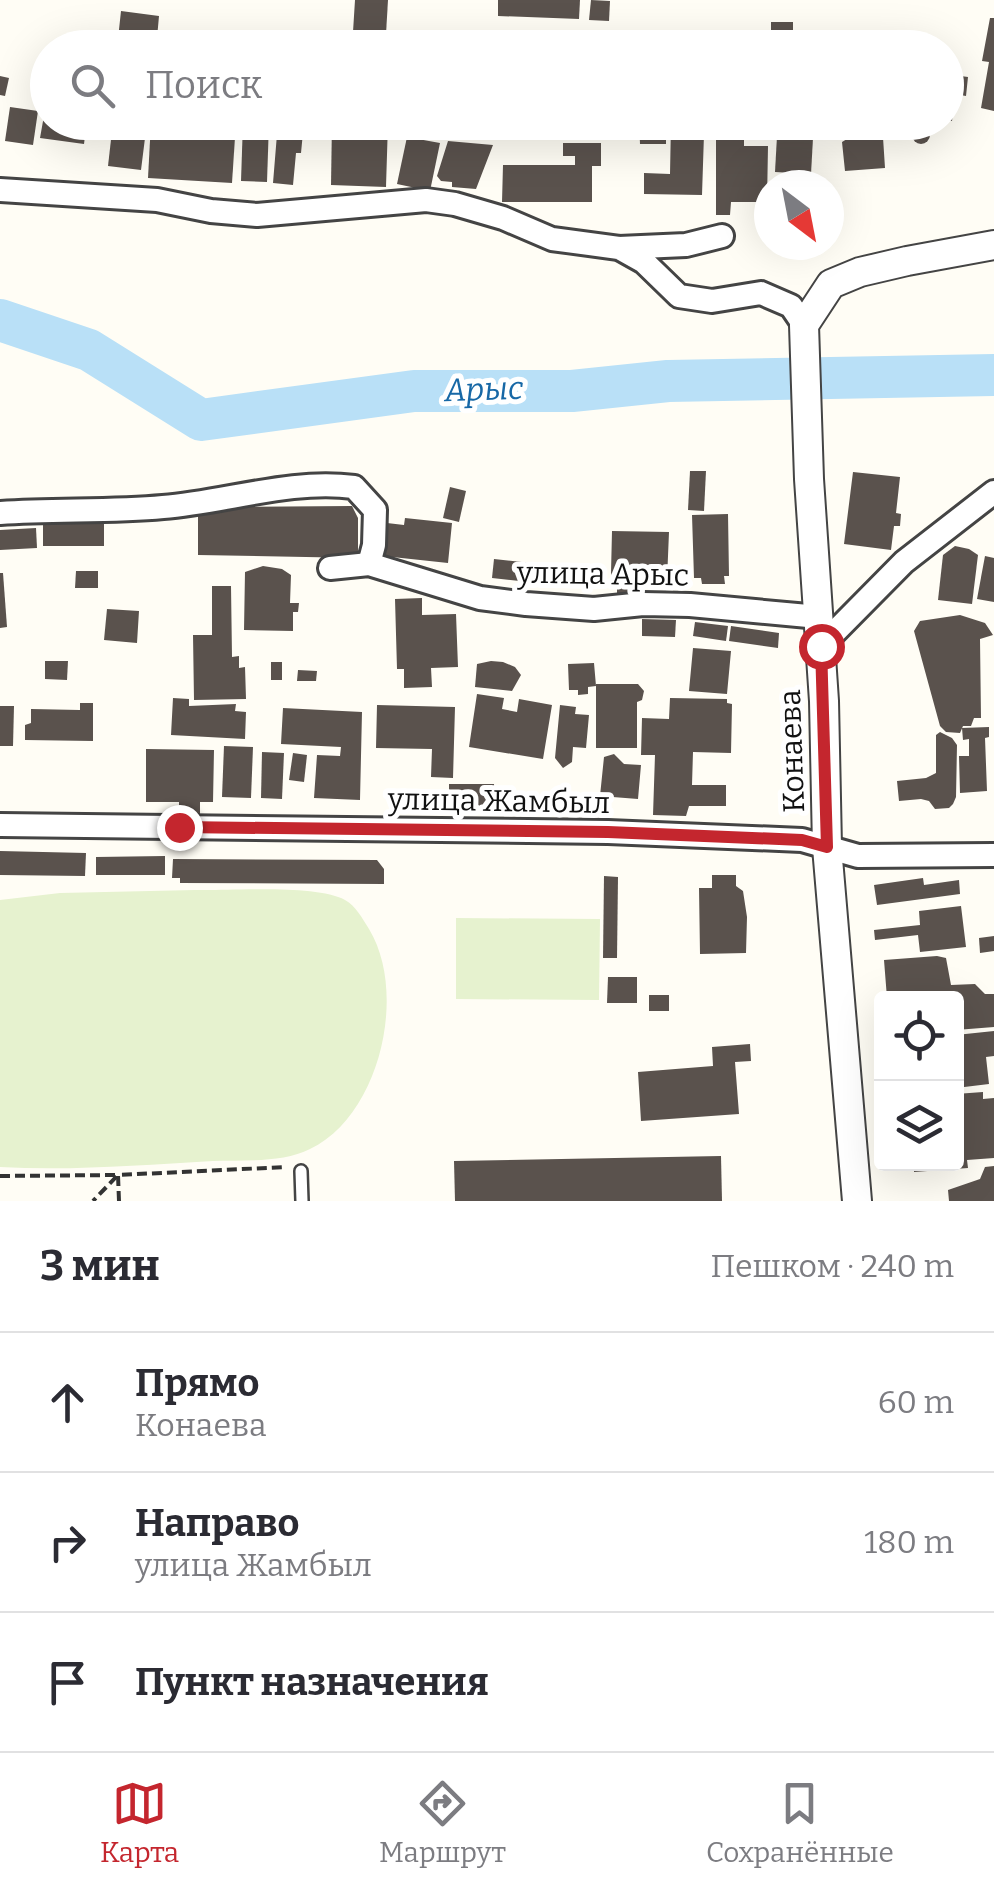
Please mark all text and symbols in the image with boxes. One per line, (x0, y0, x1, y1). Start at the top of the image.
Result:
search box (30, 30, 964, 140)
icon: search (65, 58, 120, 113)
text: Поиск (145, 62, 262, 108)
north arrow (754, 170, 844, 260)
water label: Арыс (442, 369, 525, 409)
street label: улица Арыс (516, 554, 689, 594)
route start (799, 624, 845, 670)
street label: Конаева (772, 689, 812, 813)
street label: улица Жамбыл (387, 781, 610, 821)
route end (157, 805, 203, 851)
map controls (874, 991, 964, 1171)
button: locate (874, 991, 964, 1081)
button: layers (874, 1081, 964, 1171)
text: 3 мин (40, 1241, 160, 1291)
text: Пешком · 240 m (711, 1247, 954, 1285)
text: Прямо (135, 1360, 259, 1406)
icon: ahead (40, 1375, 95, 1430)
text: 60 m (878, 1383, 954, 1421)
text: Конаева (135, 1406, 267, 1444)
text: Направо (135, 1500, 299, 1546)
icon: right (40, 1515, 95, 1570)
text: 180 m (864, 1523, 954, 1561)
text: улица Жамбыл (135, 1546, 372, 1584)
icon: arrive (40, 1655, 95, 1710)
text: Пункт назначения (135, 1659, 489, 1705)
tab: Карта (100, 1776, 179, 1869)
tab: Маршрут (379, 1776, 506, 1869)
tab: Сохранённые (706, 1776, 894, 1869)

